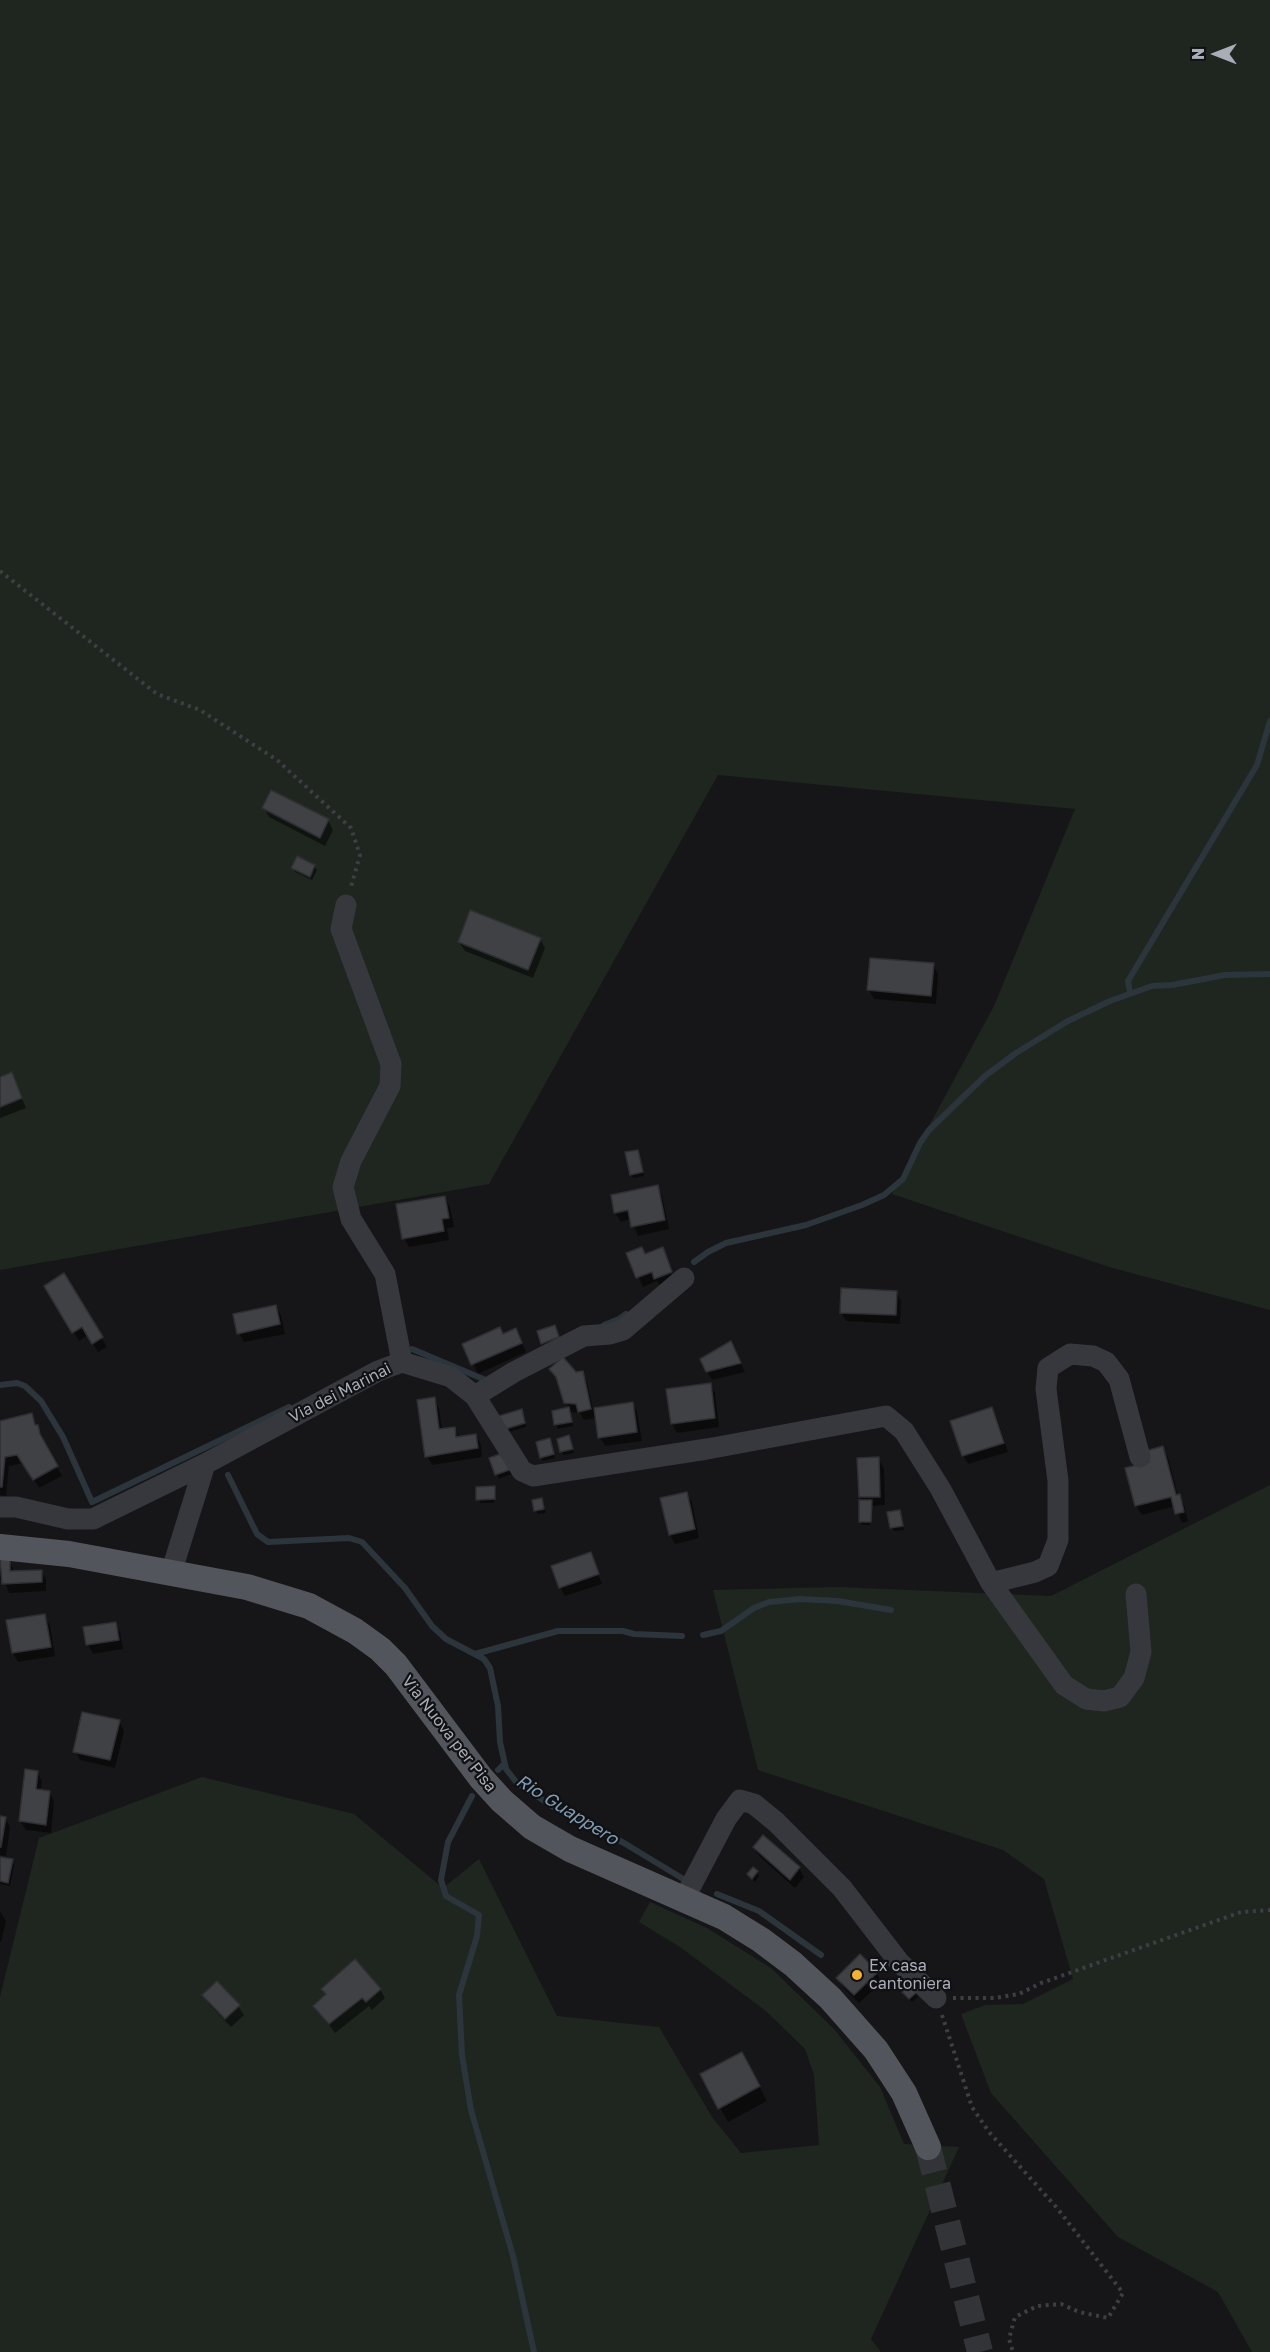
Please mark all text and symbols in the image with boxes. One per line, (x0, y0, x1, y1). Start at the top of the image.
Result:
north arrow (1186, 24, 1246, 84)
text: N (1188, 48, 1208, 60)
street label: Via dei Marinai (286, 1359, 394, 1427)
street label: Via Nuova per Pisa (398, 1672, 500, 1796)
water label: Rio Guappero (512, 1770, 622, 1850)
place label: Ex casa cantoniera (869, 1956, 951, 1994)
marker: Ex casa cantoniera (850, 1968, 864, 1982)

